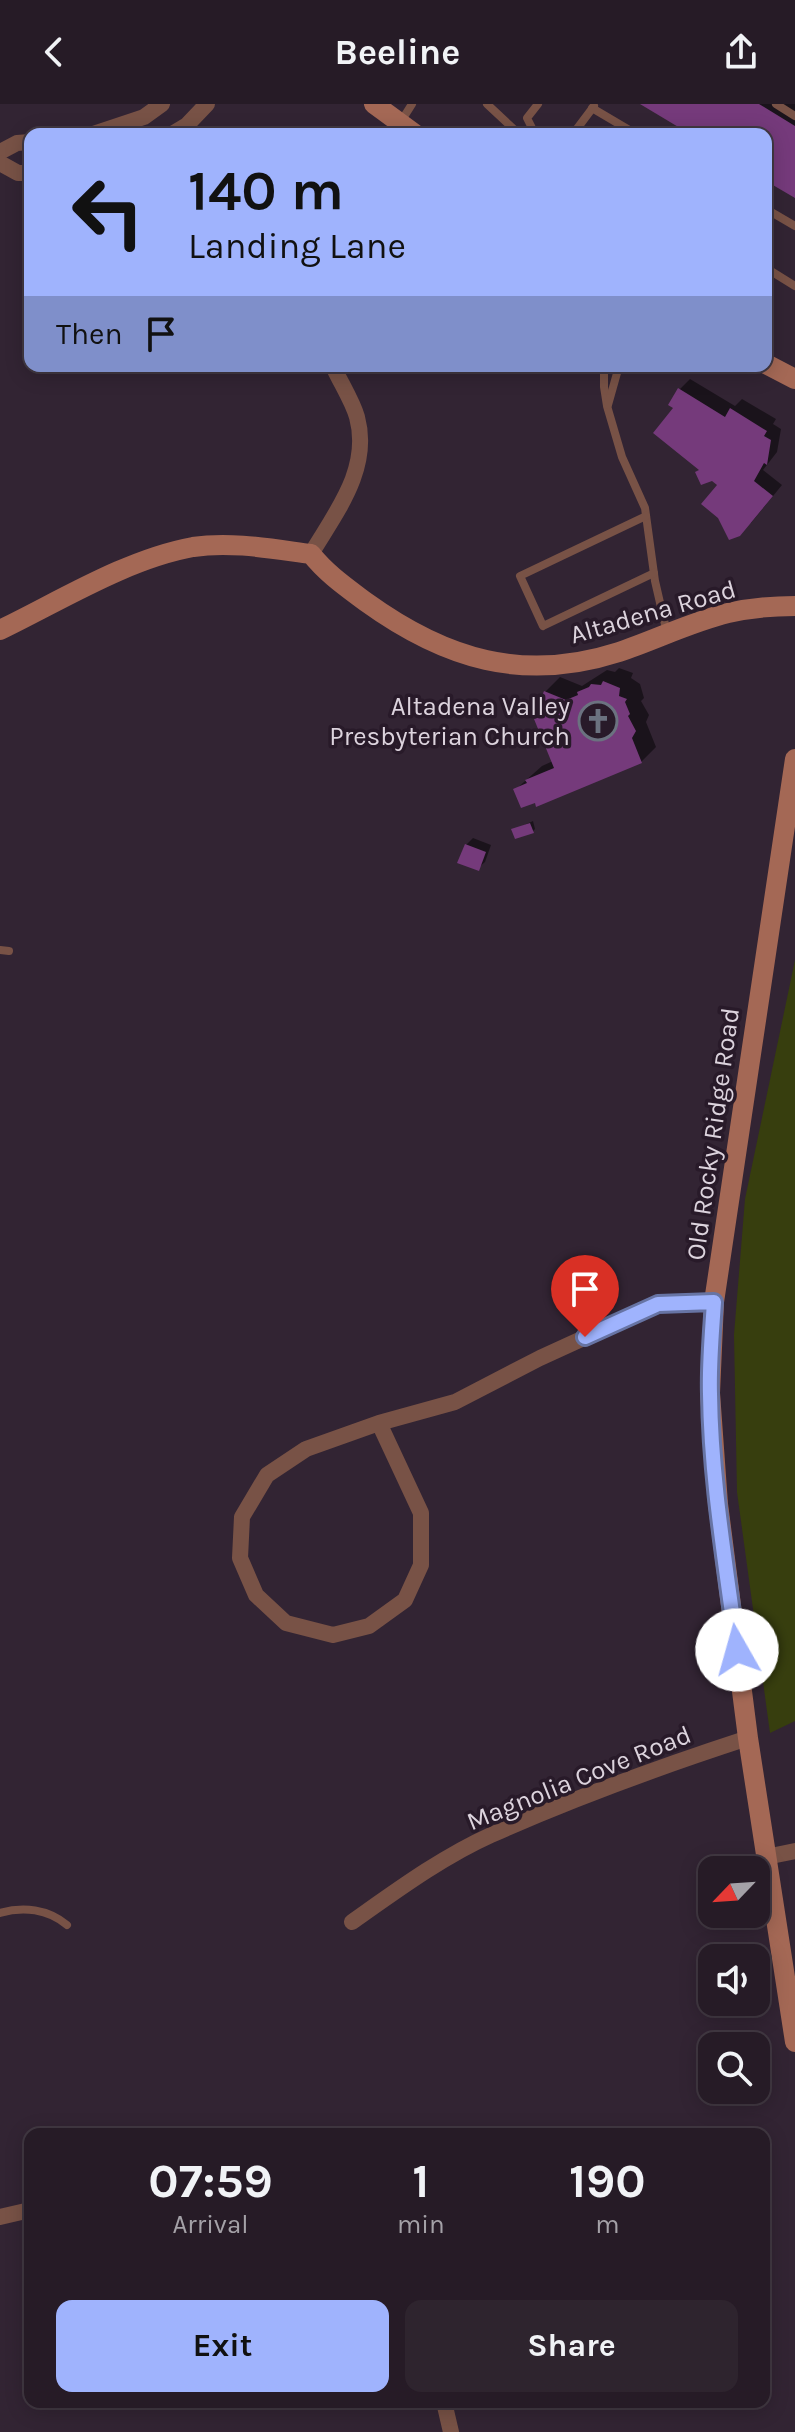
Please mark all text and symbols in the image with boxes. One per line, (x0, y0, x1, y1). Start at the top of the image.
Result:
icon: back (32, 30, 76, 74)
icon: share (719, 30, 763, 74)
text: Beeline (335, 31, 460, 73)
text: 140 m (188, 158, 344, 223)
icon: left (56, 160, 160, 264)
text: Landing Lane (188, 225, 406, 267)
icon: arrive (139, 312, 183, 356)
text: Then (56, 316, 123, 352)
street label: Altadena Road (566, 574, 740, 650)
place label: Altadena Valley Presbyterian Church (329, 691, 570, 752)
church icon: Altadena Valley Presbyterian Church (577, 700, 619, 742)
street label: Old Rocky Ridge Road (680, 1006, 746, 1262)
pin (551, 1255, 619, 1337)
icon: arrive (563, 1267, 607, 1311)
position arrow (695, 1608, 779, 1692)
street label: Magnolia Cove Road (462, 1719, 696, 1837)
north arrow (698, 1856, 770, 1928)
map controls (698, 1856, 770, 2104)
button: sound (698, 1944, 770, 2016)
button: search (698, 2032, 770, 2104)
text: 07:59 (148, 2153, 273, 2209)
text: 1 (412, 2153, 429, 2209)
text: 190 (569, 2153, 646, 2209)
text: Arrival (172, 2209, 249, 2240)
text: min (397, 2209, 445, 2240)
text: m (595, 2209, 620, 2240)
button: Exit (56, 2300, 389, 2392)
button: Share (405, 2300, 738, 2392)

